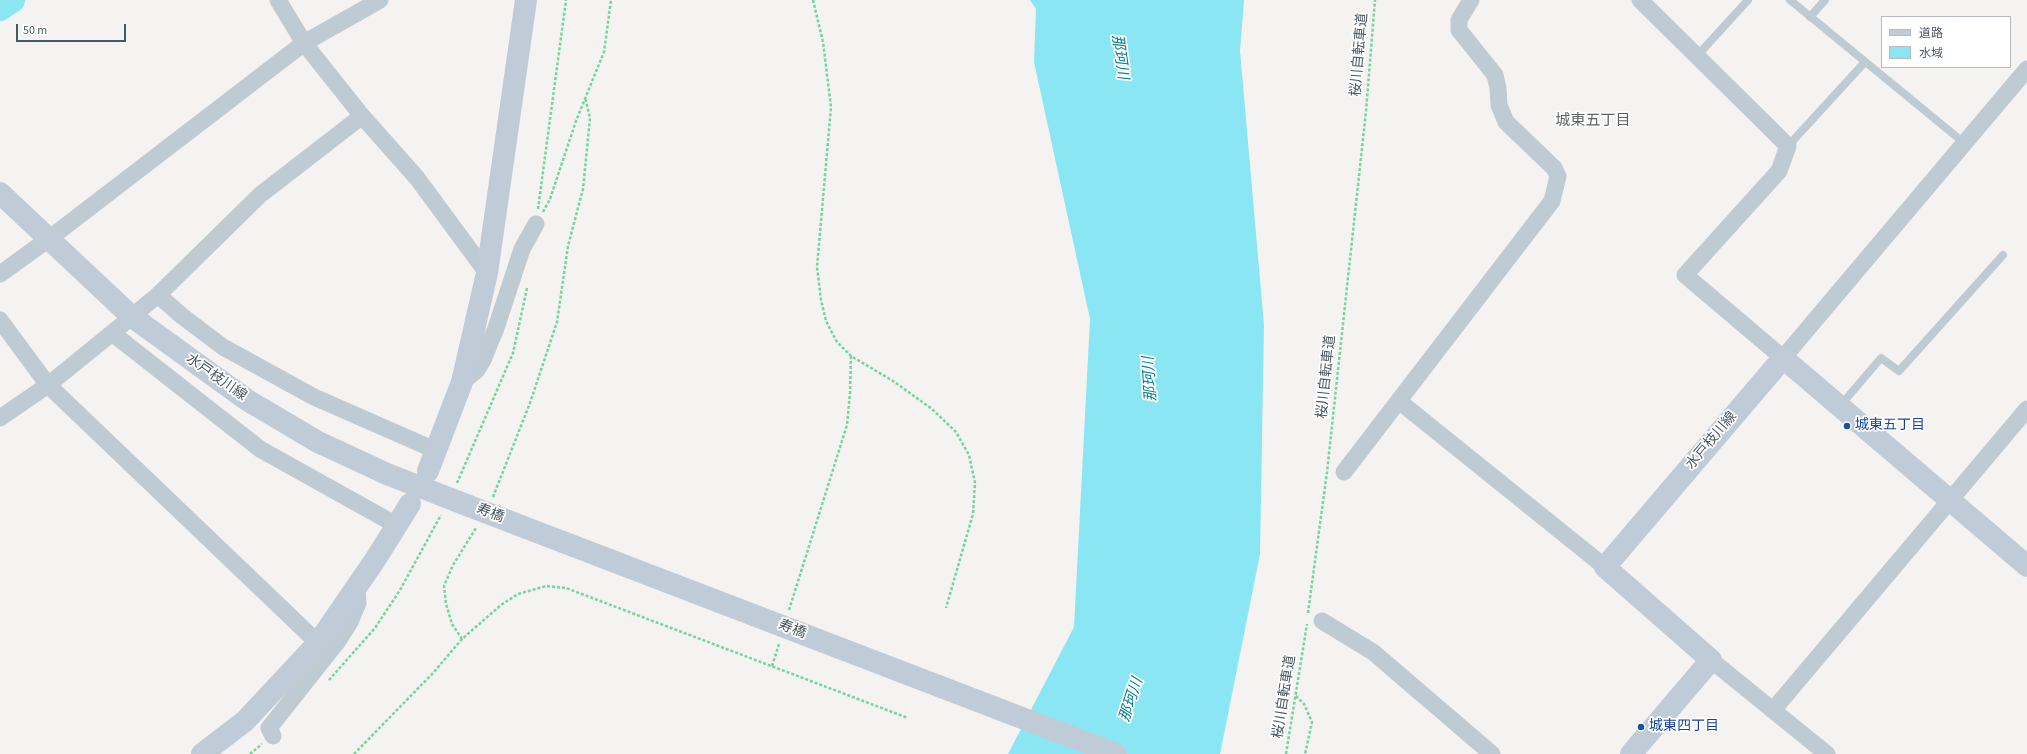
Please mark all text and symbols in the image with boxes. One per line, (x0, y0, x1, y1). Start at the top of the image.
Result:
street label: 桜川自転車道 (1348, 12, 1372, 98)
scale bar (18, 16, 128, 42)
legend (1881, 16, 2011, 68)
text: 50 m (23, 22, 47, 39)
text: 道路 (1919, 25, 1943, 42)
water label: 那珂川 (1107, 33, 1131, 81)
text: 水域 (1919, 45, 1943, 62)
district label: 城東五丁目 (1556, 113, 1630, 131)
street label: 桜川自転車道 (1314, 334, 1340, 420)
street label: 水戸枝川線 (183, 351, 249, 405)
water label: 那珂川 (1140, 356, 1162, 402)
street label: 水戸枝川線 (1683, 409, 1741, 473)
place label: 城東五丁目 (1855, 418, 1925, 434)
marker: 城東五丁目 (1842, 421, 1852, 431)
street label: 寿橋 (474, 501, 506, 527)
street label: 寿橋 (776, 617, 808, 643)
street label: 桜川自転車道 (1270, 654, 1300, 740)
water label: 那珂川 (1116, 676, 1148, 724)
place label: 城東四丁目 (1649, 719, 1719, 735)
marker: 城東四丁目 (1636, 722, 1646, 732)

